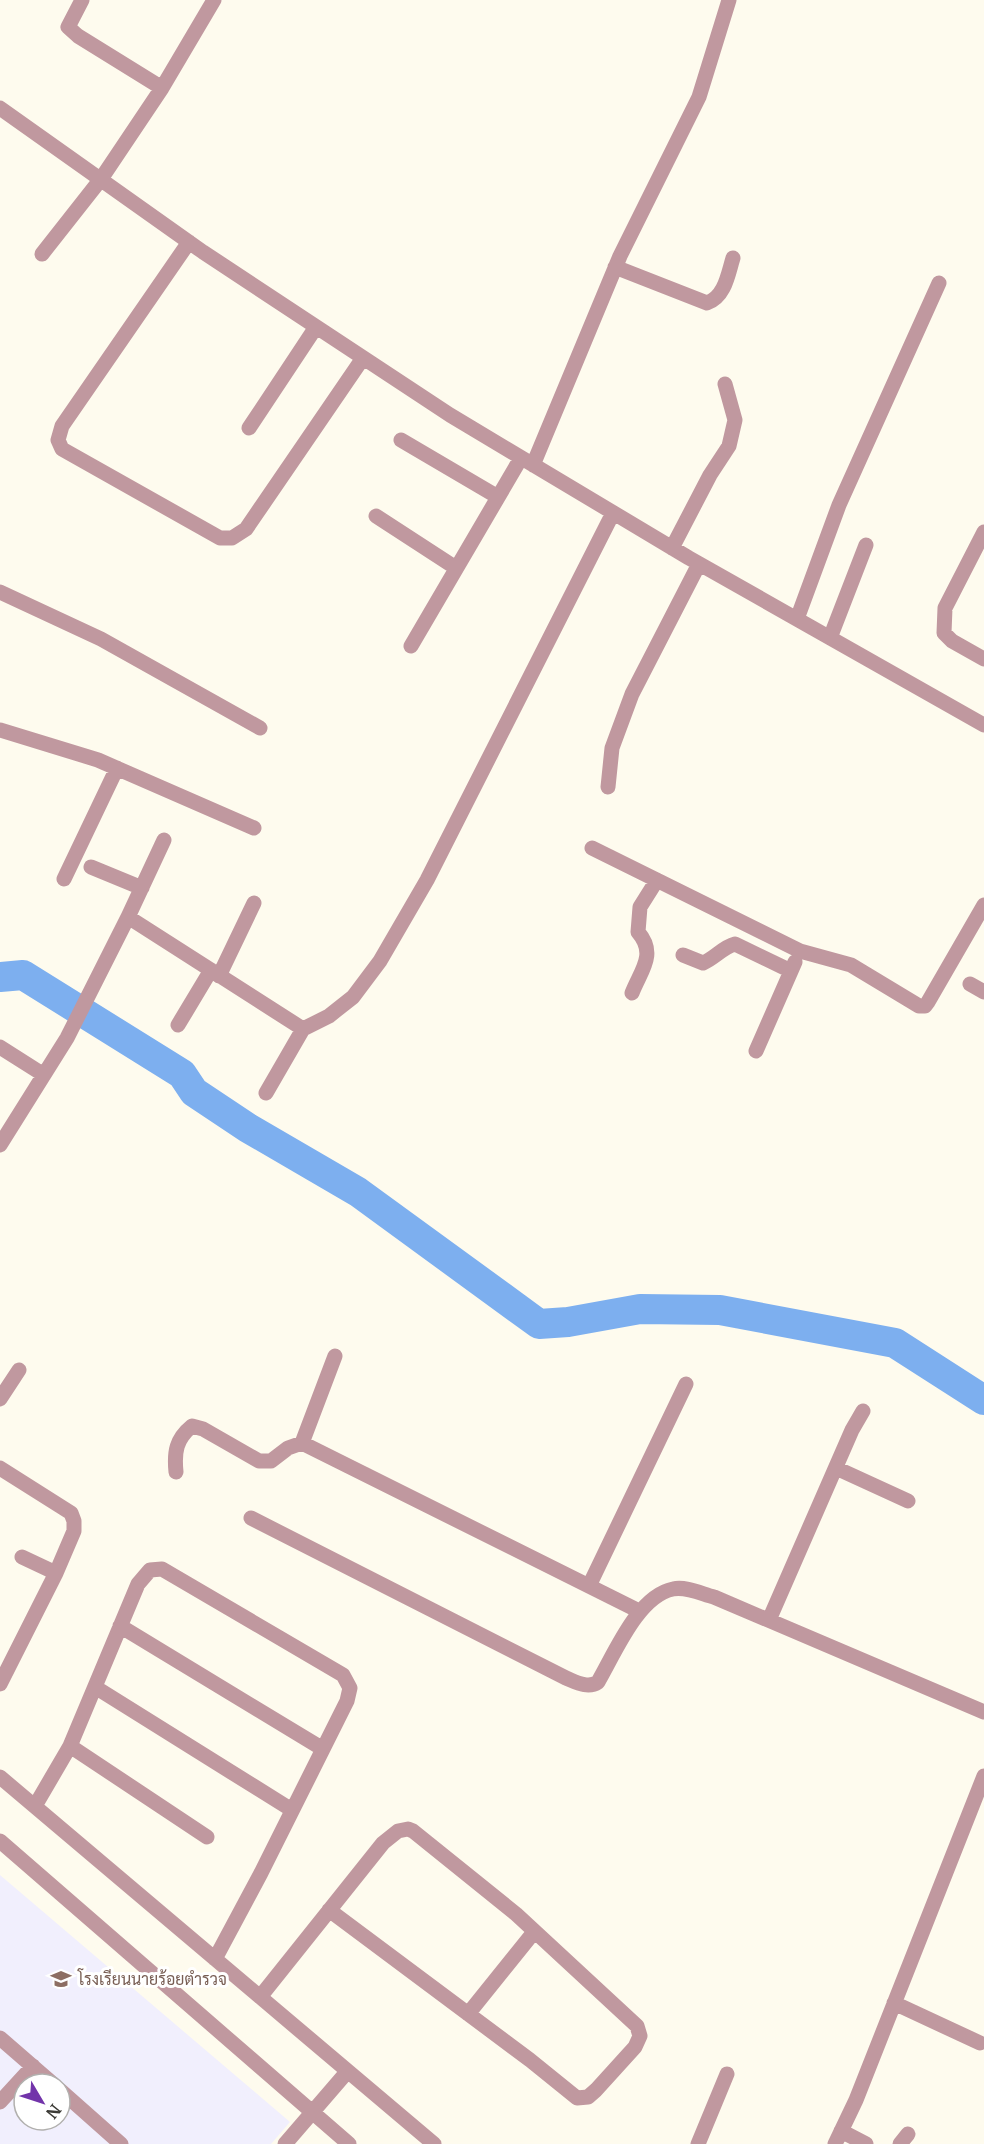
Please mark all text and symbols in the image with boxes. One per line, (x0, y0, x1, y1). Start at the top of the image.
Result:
school or university icon: โรงเรียนนายร้อยตำรวจ (49, 1967, 73, 1991)
place label: โรงเรียนนายร้อยตำรวจ (77, 1968, 227, 1989)
north arrow (12, 2072, 72, 2132)
text: N (42, 2100, 65, 2123)

